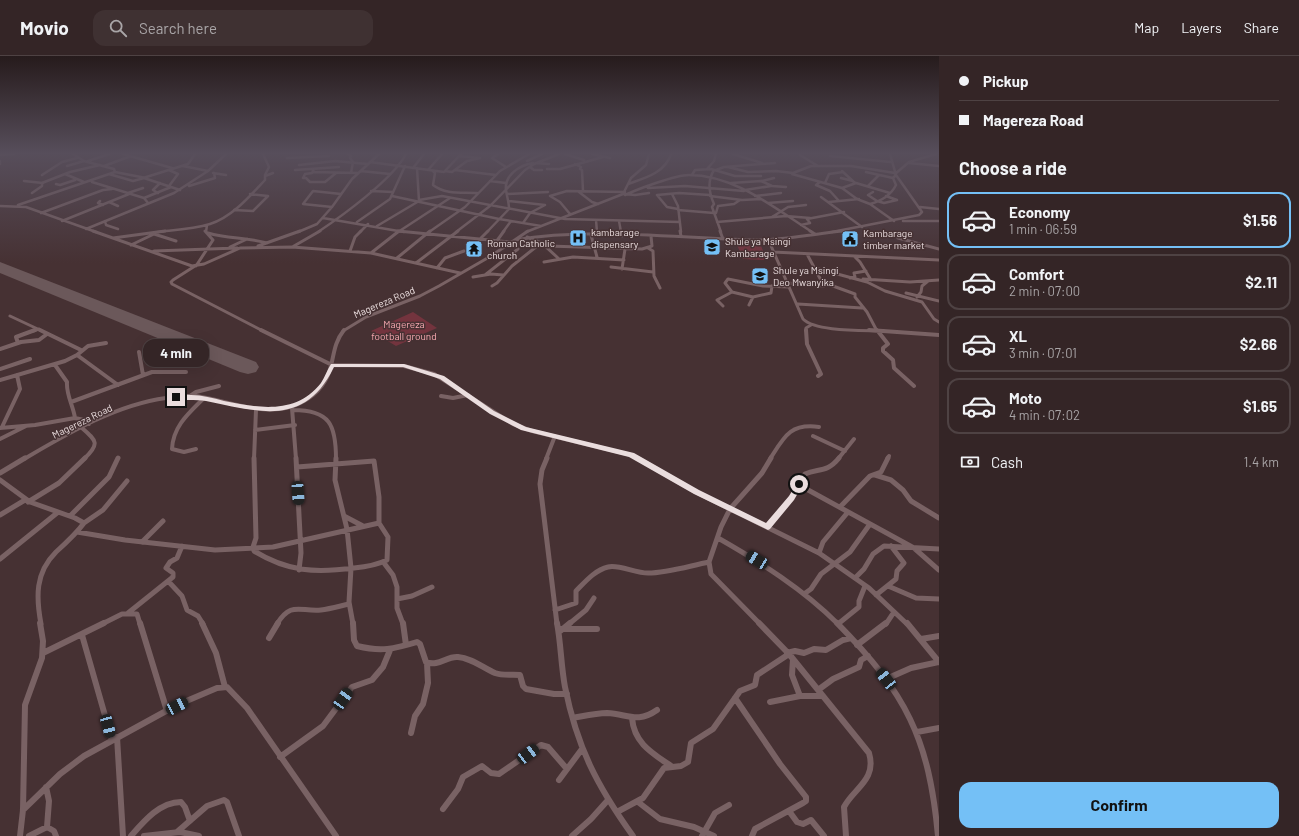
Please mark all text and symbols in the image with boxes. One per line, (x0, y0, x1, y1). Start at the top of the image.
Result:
search box (93, 10, 373, 46)
text: Movio (20, 16, 69, 39)
icon: search (107, 17, 129, 39)
text: Search here (139, 19, 217, 37)
text: Map (1134, 19, 1159, 36)
text: Layers (1181, 19, 1222, 36)
text: Share (1244, 19, 1279, 36)
text: Pickup (983, 72, 1029, 90)
text: Magereza Road (983, 111, 1084, 129)
text: Choose a ride (959, 157, 1067, 179)
icon: car (961, 202, 997, 238)
text: Economy (1009, 203, 1070, 221)
text: $1.56 (1243, 211, 1277, 229)
text: 1 min · 06:59 (1009, 221, 1077, 237)
place label: kambarage dispensary (591, 226, 639, 250)
place label: Kambarage timber market (863, 227, 925, 251)
hospital icon: kambarage dispensary (568, 228, 588, 248)
public building icon: Kambarage timber market (840, 229, 860, 249)
place label: Shule ya Msingi Kambarage (725, 235, 791, 259)
place label: Roman Catholic church (487, 237, 555, 261)
school or university icon: Shule ya Msingi Kambarage (702, 237, 722, 257)
temple icon: Roman Catholic church (464, 239, 484, 259)
place label: Shule ya Msingi Deo Mwanyika (773, 264, 839, 288)
icon: car (961, 264, 997, 300)
text: Comfort (1009, 265, 1064, 283)
school or university icon: Shule ya Msingi Deo Mwanyika (750, 266, 770, 286)
text: $2.11 (1245, 273, 1277, 291)
text: 2 min · 07:00 (1009, 283, 1080, 299)
street label: Magereza Road (351, 284, 417, 320)
park label: Magereza football ground (371, 318, 437, 342)
icon: car (961, 326, 997, 362)
text: XL (1009, 327, 1027, 345)
text: $2.66 (1240, 335, 1277, 353)
callout: 4 min (143, 339, 209, 367)
text: 4 min (160, 345, 192, 361)
text: 3 min · 07:01 (1009, 345, 1077, 361)
route end (167, 388, 185, 406)
icon: car (961, 388, 997, 424)
text: Moto (1009, 389, 1042, 407)
text: $1.65 (1243, 397, 1277, 415)
street label: Magereza Road (50, 401, 114, 441)
text: 4 min · 07:02 (1009, 407, 1080, 423)
icon: cash (959, 451, 981, 473)
text: Cash (991, 453, 1023, 471)
text: 1.4 km (1244, 454, 1279, 470)
route start (790, 475, 808, 493)
car (291, 481, 305, 505)
car (744, 549, 770, 571)
car (874, 666, 898, 692)
car (331, 686, 355, 712)
car (164, 695, 190, 717)
car (99, 713, 117, 739)
car (515, 742, 541, 766)
button: Confirm (959, 782, 1279, 828)

